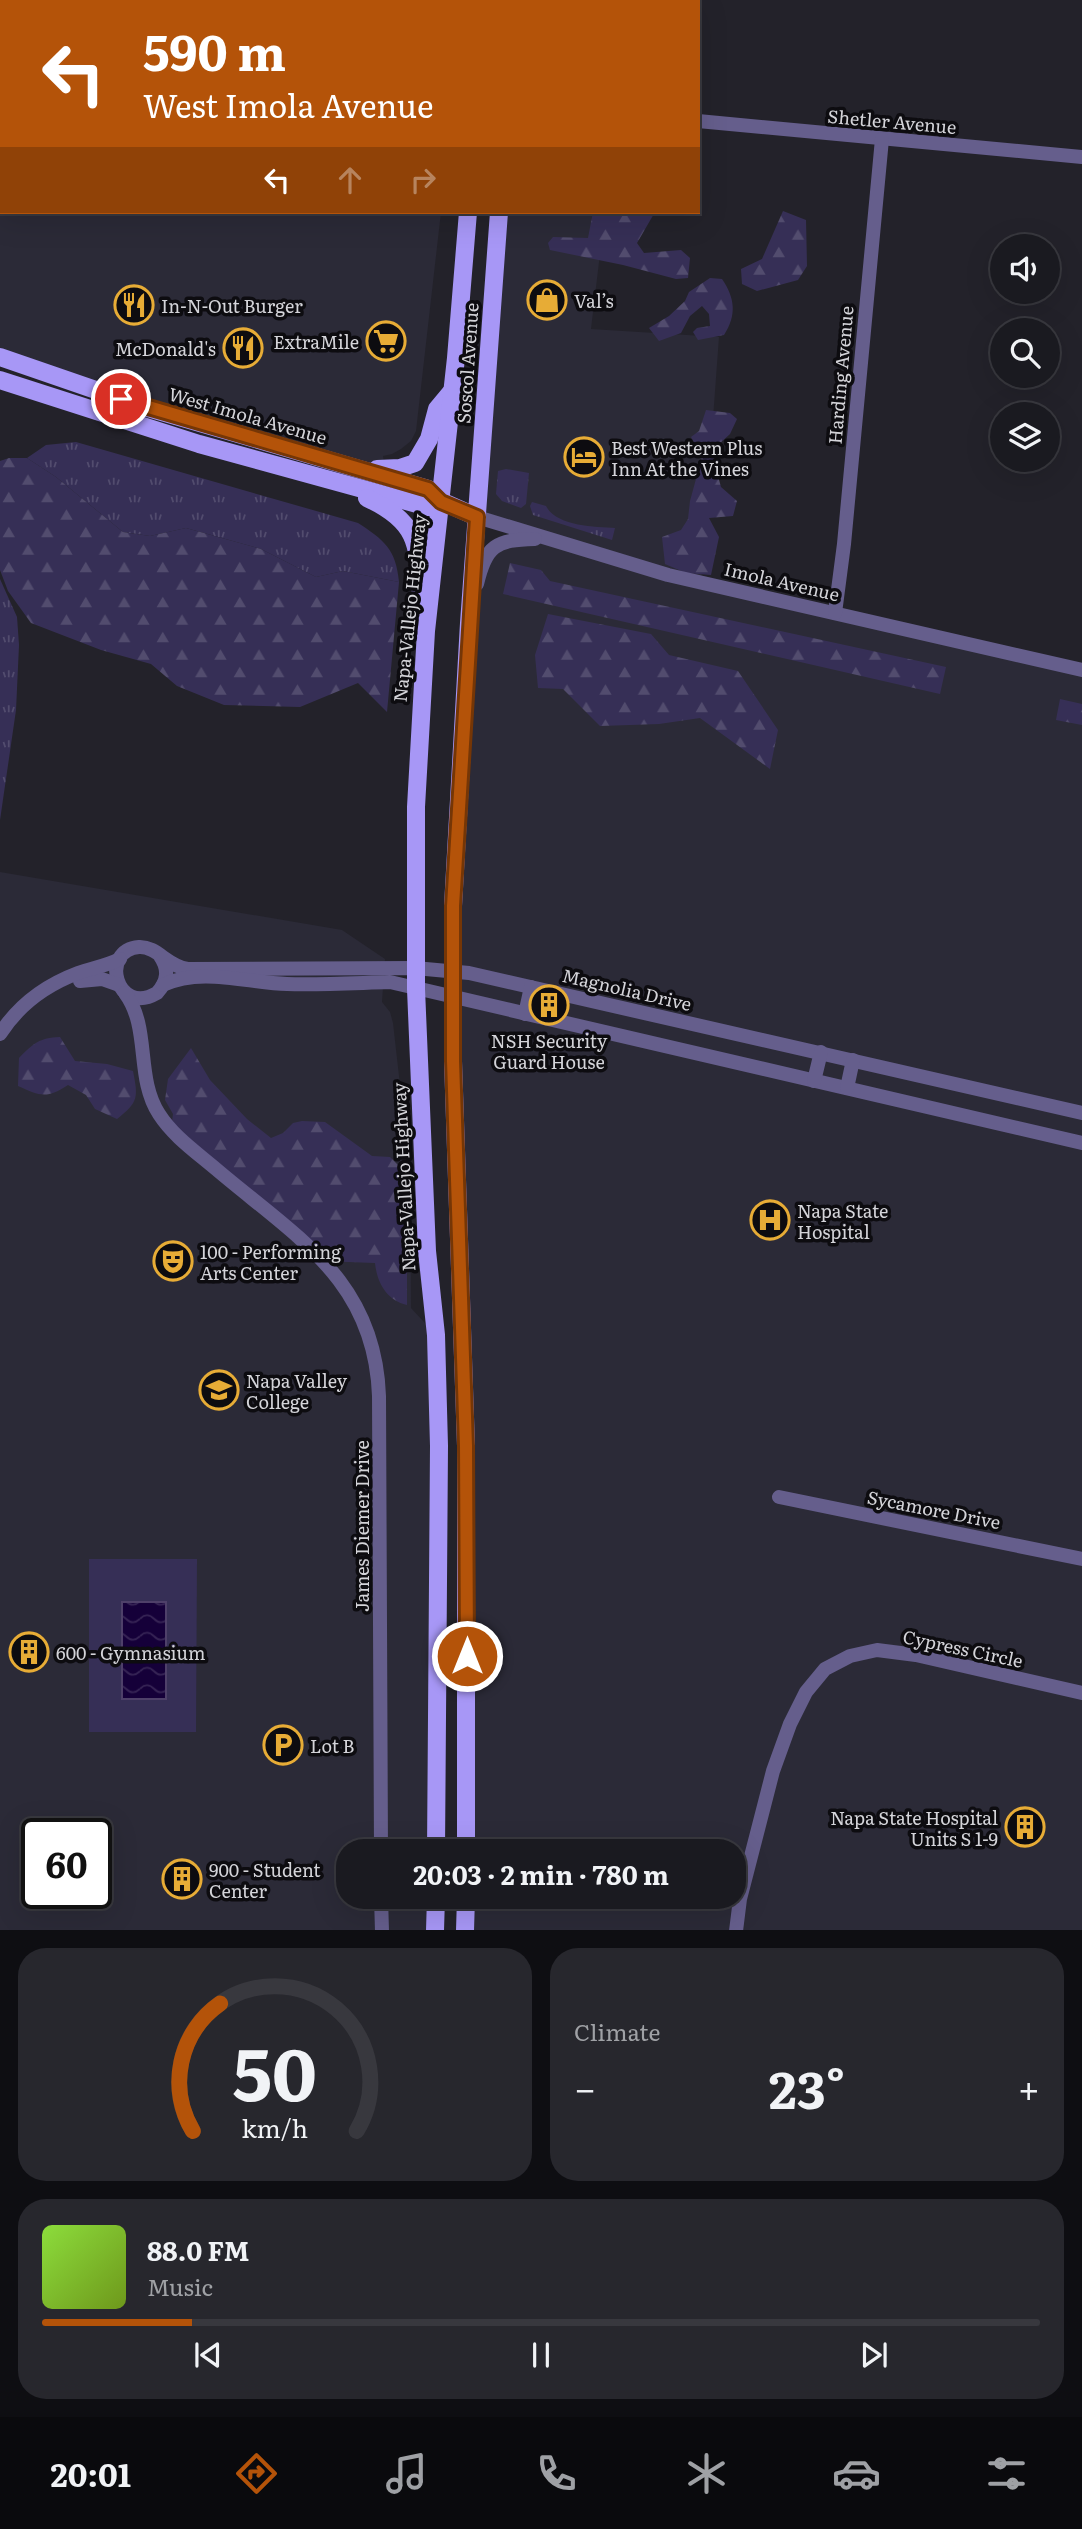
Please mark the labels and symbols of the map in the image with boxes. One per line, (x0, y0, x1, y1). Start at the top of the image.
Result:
street label: Shetler Avenue (826, 102, 958, 140)
shop icon: Val’s (526, 279, 568, 321)
restaurant icon: In-N-Out Burger (113, 284, 155, 326)
place label: Val’s (574, 287, 614, 314)
place label: In-N-Out Burger (161, 292, 303, 319)
street label: Soscol Avenue (449, 302, 485, 424)
street label: Harding Avenue (821, 305, 859, 445)
supermarket icon: ExtraMile (365, 320, 407, 362)
restaurant icon: McDonald's (222, 327, 264, 369)
place label: ExtraMile (273, 328, 359, 355)
place label: McDonald's (115, 335, 216, 362)
pin (91, 369, 151, 429)
street label: West Imola Avenue (166, 379, 330, 451)
place label: Best Western Plus Inn At the Vines (611, 434, 762, 482)
hotel icon: Best Western Plus Inn At the Vines (563, 436, 605, 478)
street label: Napa-Vallejo Highway (386, 512, 432, 703)
street label: Imola Avenue (722, 555, 842, 607)
street label: Magnolia Drive (560, 961, 694, 1017)
building icon: NSH Security Guard House (528, 984, 570, 1026)
place label: NSH Security Guard House (491, 1027, 608, 1075)
street label: Napa-Vallejo Highway (385, 1081, 421, 1272)
place label: Napa State Hospital (797, 1197, 888, 1245)
hospital icon: Napa State Hospital (749, 1199, 791, 1241)
place label: 100 - Performing Arts Center (200, 1238, 342, 1286)
theatre icon: 100 - Performing Arts Center (152, 1240, 194, 1282)
place label: Napa Valley College (246, 1367, 348, 1415)
school or university icon: Napa Valley College (198, 1369, 240, 1411)
street label: James Diemer Drive (348, 1440, 375, 1612)
street label: Sycamore Drive (865, 1483, 1003, 1535)
position arrow (430, 1619, 504, 1693)
street label: Cypress Circle (901, 1622, 1025, 1674)
building icon: 600 - Gymnasium (8, 1631, 50, 1673)
place label: 600 - Gymnasium (56, 1639, 205, 1666)
parking icon: Lot B (262, 1724, 304, 1766)
place label: Lot B (310, 1732, 355, 1759)
place label: Napa State Hospital Units S 1-9 (830, 1804, 998, 1852)
building icon: Napa State Hospital Units S 1-9 (1004, 1806, 1046, 1848)
speed limit sign: 60 (21, 1818, 112, 1909)
place label: 900 - Student Center (209, 1856, 321, 1904)
building icon: 900 - Student Center (161, 1858, 203, 1900)

